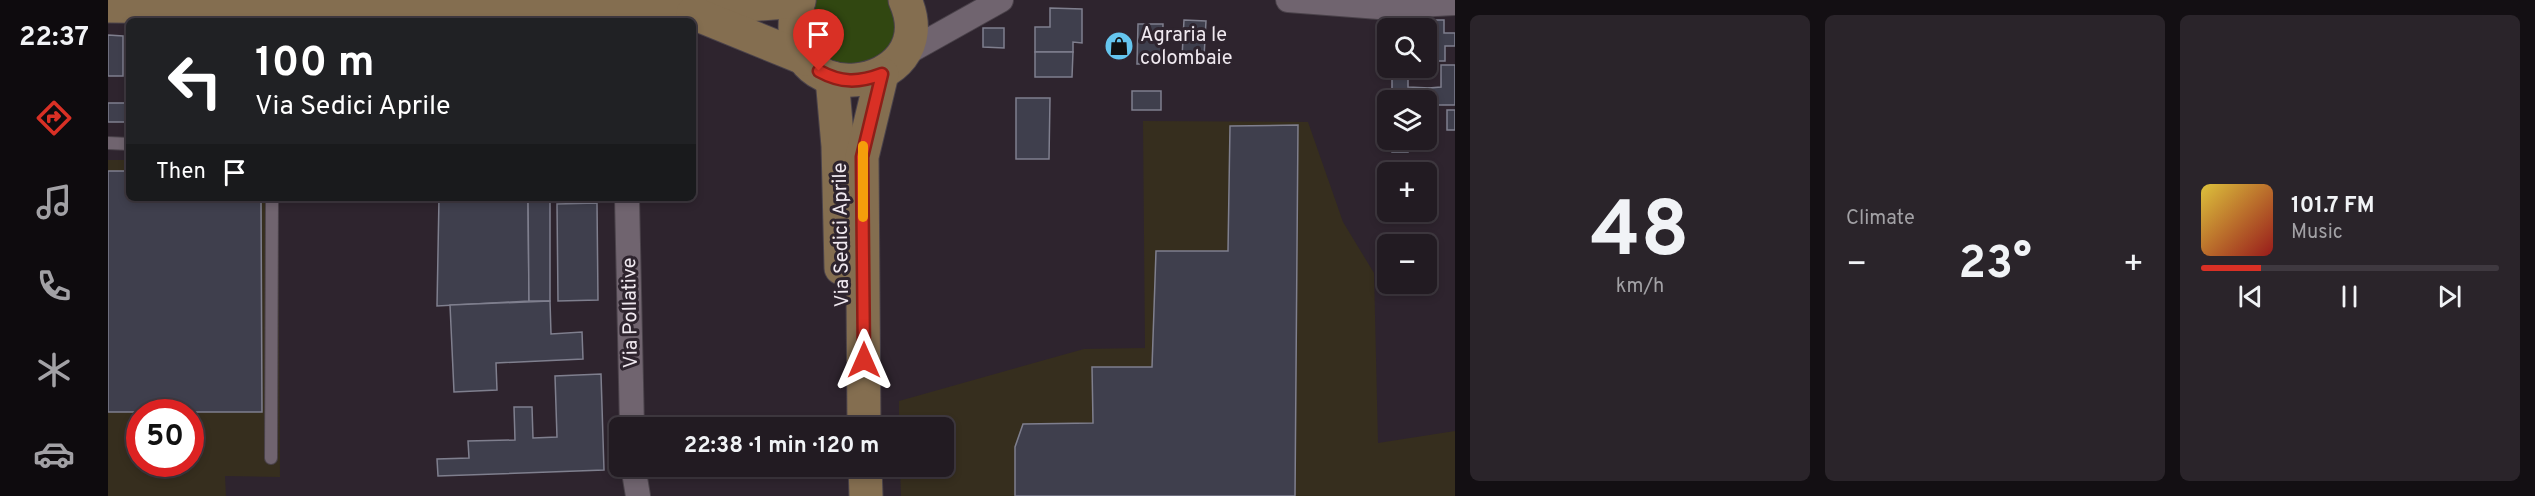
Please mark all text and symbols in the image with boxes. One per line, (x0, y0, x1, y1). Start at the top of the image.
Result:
pin (793, 9, 844, 71)
icon: arrive (802, 18, 835, 51)
map controls (1377, 18, 1437, 294)
button: search (1377, 18, 1437, 78)
text: 22:37 (19, 21, 89, 55)
place label: Agraria le colombaie (1140, 23, 1232, 72)
shop icon: Agraria le colombaie (1103, 30, 1135, 62)
text: 100 m (255, 38, 374, 91)
icon: left (156, 42, 234, 120)
text: Via Sedici Aprile (255, 90, 451, 124)
button: layers (1377, 90, 1437, 150)
icon: directions (33, 97, 75, 139)
icon: arrive (218, 156, 251, 189)
text: Then (156, 159, 206, 186)
street label: Via Sedici Aprile (828, 162, 856, 308)
button: + (1377, 162, 1437, 222)
icon: music (33, 181, 75, 223)
text: 48 (1590, 185, 1690, 284)
text: 101.7 FM (2291, 193, 2374, 220)
text: Climate (1846, 206, 1915, 232)
text: Music (2291, 220, 2343, 246)
button: − (1377, 234, 1437, 294)
text: 23° (1958, 237, 2032, 294)
text: − (1846, 245, 1867, 287)
text: + (2123, 245, 2144, 287)
street label: Via Pollative (617, 257, 645, 369)
icon: phone (33, 265, 75, 307)
text: km/h (1616, 274, 1664, 300)
icon: previous (2234, 280, 2267, 313)
icon: pause (2333, 280, 2366, 313)
icon: next (2433, 280, 2466, 313)
position arrow (832, 328, 896, 392)
icon: climate (33, 349, 75, 391)
speed limit sign: 50 (126, 399, 204, 477)
icon: car (33, 433, 75, 475)
text: 22:38 · 1 min · 120 m (684, 433, 879, 460)

